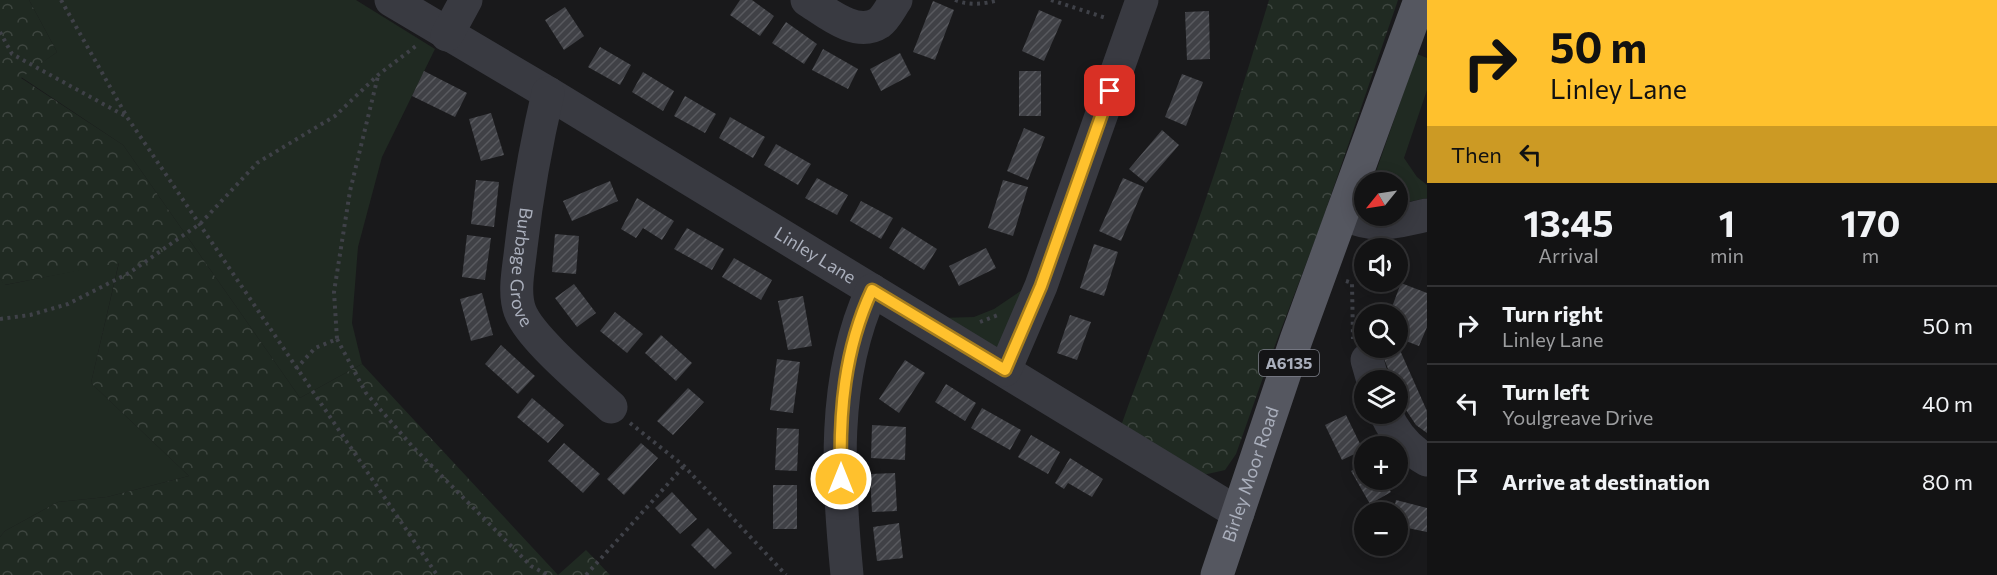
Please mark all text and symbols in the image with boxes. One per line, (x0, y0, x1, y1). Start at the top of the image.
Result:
text: 50 m (1550, 20, 1647, 72)
icon: right (1451, 24, 1529, 102)
pin (1084, 65, 1135, 116)
text: Linley Lane (1550, 72, 1687, 105)
icon: arrive (1093, 74, 1126, 107)
icon: left (1514, 138, 1547, 171)
text: Then (1451, 141, 1502, 168)
north arrow (1354, 172, 1408, 226)
map controls (1354, 172, 1408, 556)
text: 13:45 (1524, 200, 1613, 244)
text: 1 (1719, 200, 1735, 244)
text: 170 (1841, 200, 1900, 244)
street label: Burbage Grove (507, 206, 538, 331)
street label: Linley Lane (771, 221, 860, 288)
button: sound (1354, 238, 1408, 292)
text: Arrival (1538, 243, 1599, 267)
text: min (1710, 243, 1744, 267)
text: m (1862, 243, 1879, 267)
text: Turn right (1502, 300, 1603, 327)
button: search (1354, 304, 1408, 358)
icon: right (1451, 309, 1484, 342)
text: 50 m (1923, 312, 1973, 339)
text: Linley Lane (1502, 327, 1604, 351)
road number: A6135 (1259, 350, 1319, 376)
button: layers (1354, 370, 1408, 424)
text: Turn left (1502, 378, 1589, 405)
icon: left (1451, 387, 1484, 420)
text: 40 m (1922, 390, 1973, 417)
street label: Birley Moor Road (1217, 404, 1283, 545)
text: Youlgreave Drive (1502, 405, 1653, 429)
button: + (1354, 436, 1408, 490)
position arrow (809, 447, 873, 511)
icon: arrive (1451, 465, 1484, 498)
text: Arrive at destination (1502, 468, 1710, 495)
text: 80 m (1922, 468, 1973, 495)
button: − (1354, 502, 1408, 556)

